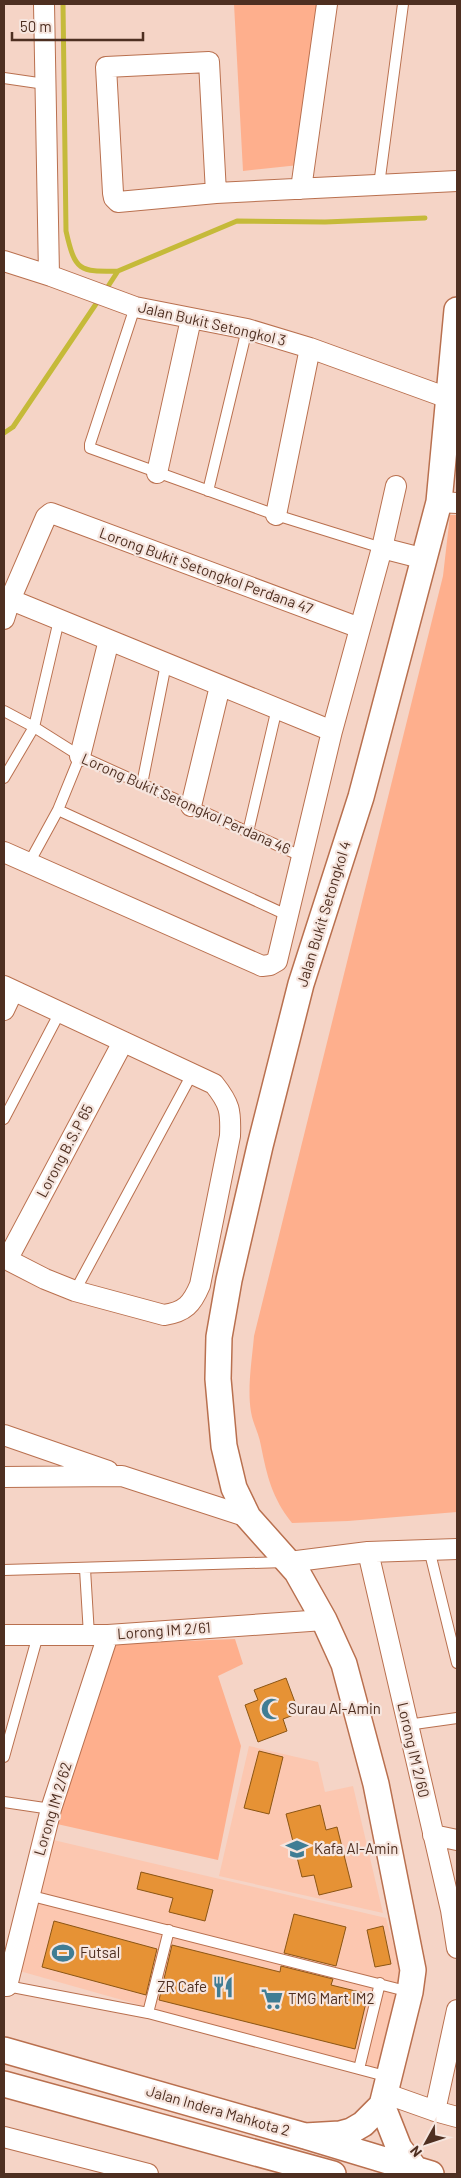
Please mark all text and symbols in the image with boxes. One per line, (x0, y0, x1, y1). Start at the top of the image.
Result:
scale bar (12, 10, 144, 42)
text: 50 m (20, 17, 52, 35)
street label: Jalan Bukit Setongkol 3 (136, 297, 288, 349)
street label: Lorong Bukit Setongkol Perdana 47 (97, 523, 316, 617)
street label: Lorong Bukit Setongkol Perdana 46 (79, 749, 294, 857)
street label: Jalan Bukit Setongkol 4 (292, 838, 354, 989)
street label: Lorong B.S.P 65 (32, 1101, 96, 1200)
street label: Lorong IM 2/61 (117, 1618, 211, 1642)
mosque icon: Surau Al-Amin (259, 1696, 285, 1722)
place label: Surau Al-Amin (288, 1699, 381, 1717)
street label: Lorong IM 2/60 (394, 1700, 434, 1799)
street label: Lorong IM 2/62 (29, 1760, 75, 1858)
school or university icon: Kafa Al-Amin (284, 1836, 310, 1862)
place label: Kafa Al-Amin (314, 1839, 398, 1857)
sports icon: Futsal (50, 1940, 76, 1966)
place label: Futsal (80, 1943, 120, 1961)
restaurant icon: ZR Cafe (210, 1974, 236, 2000)
place label: ZR Cafe (157, 1977, 207, 1995)
supermarket icon: TMG Mart IM2 (259, 1986, 285, 2012)
place label: TMG Mart IM2 (288, 1989, 375, 2007)
street label: Jalan Indera Mahkota 2 (144, 2081, 292, 2139)
north arrow (401, 2118, 451, 2168)
text: N (406, 2143, 425, 2161)

